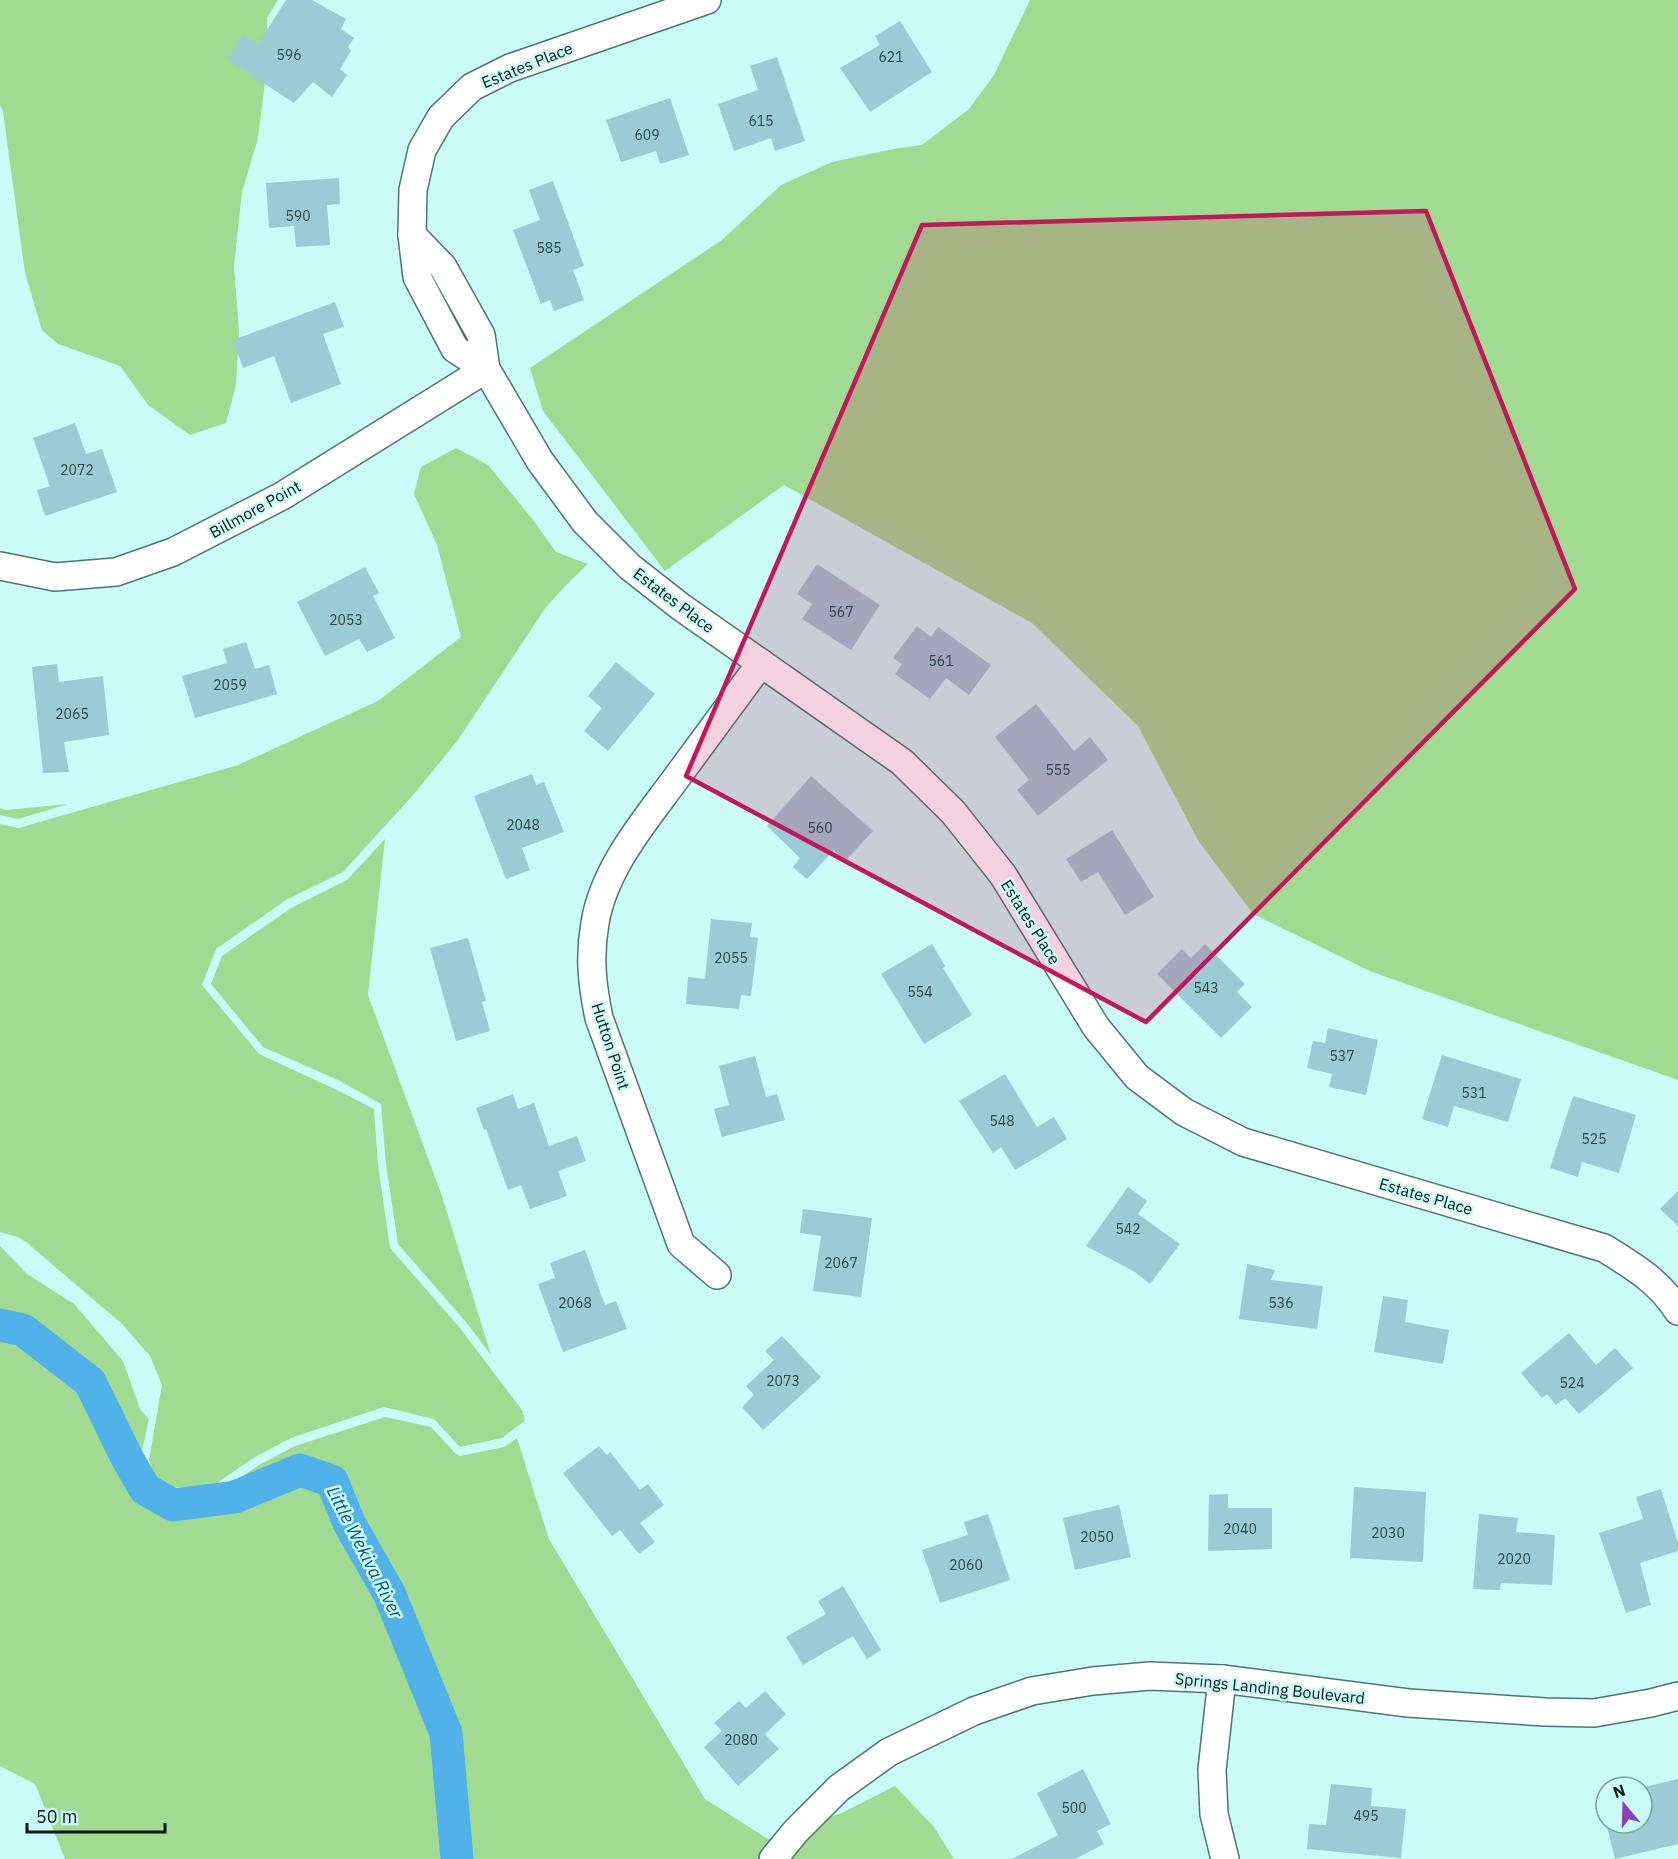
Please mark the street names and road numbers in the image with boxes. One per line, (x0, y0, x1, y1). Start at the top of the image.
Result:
street label: Estates Place (479, 38, 576, 92)
street label: Billmore Point (206, 476, 304, 542)
street label: Estates Place (629, 563, 719, 637)
street label: Estates Place (997, 876, 1065, 968)
street label: Hutton Point (588, 1000, 634, 1092)
street label: Estates Place (1377, 1173, 1475, 1219)
street label: Springs Landing Boulevard (1174, 1668, 1366, 1708)

